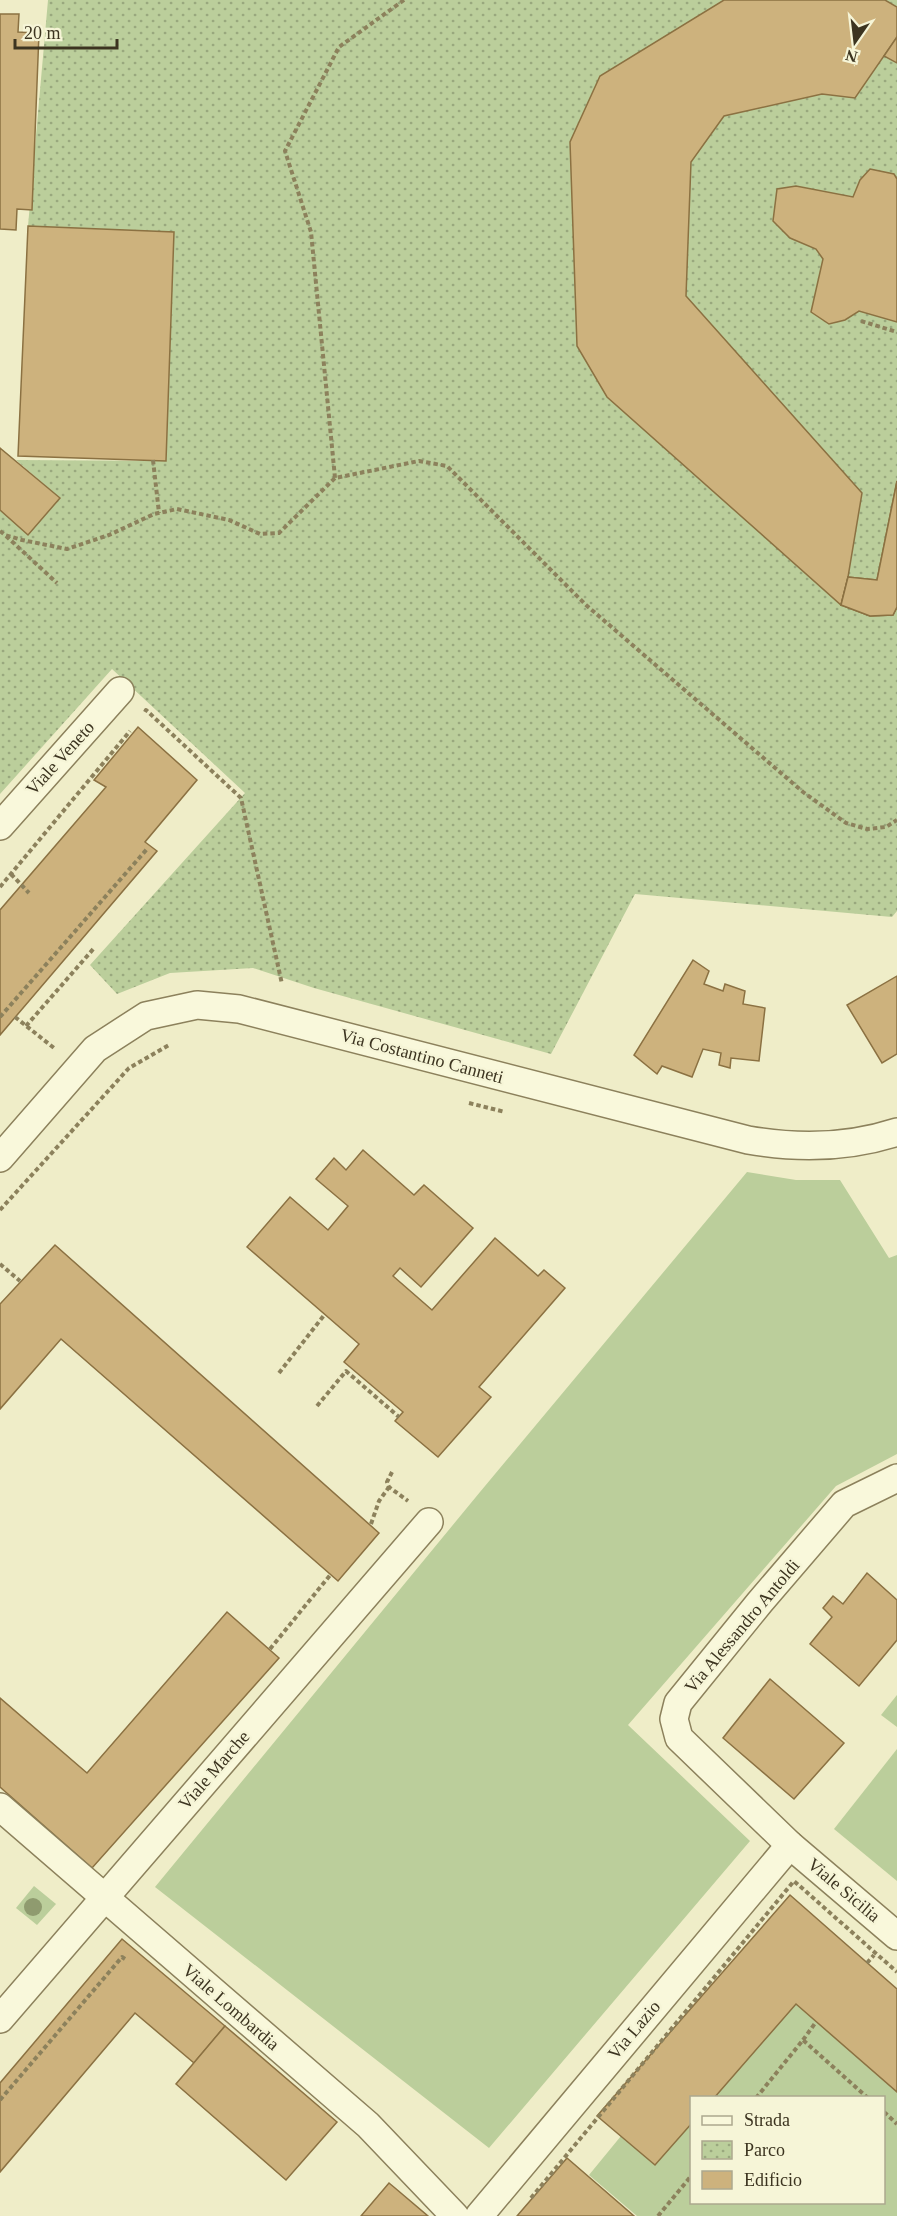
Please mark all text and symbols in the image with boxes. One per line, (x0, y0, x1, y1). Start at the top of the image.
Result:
scale bar (15, 12, 117, 50)
north arrow (825, 12, 885, 72)
text: 20 m (24, 23, 61, 43)
text: N (843, 46, 859, 66)
street label: Viale Veneto (22, 717, 98, 799)
street label: Via Costantino Canneti (338, 1025, 506, 1087)
street label: Via Alessandro Antoldi (680, 1555, 804, 1697)
street label: Viale Marche (175, 1727, 253, 1813)
street label: Viale Sicilia (804, 1854, 884, 1926)
street label: Viale Lombardia (179, 1960, 283, 2054)
street label: Via Lazio (604, 1997, 664, 2063)
legend (690, 2096, 885, 2204)
text: Strada (744, 2110, 790, 2130)
text: Parco (744, 2140, 785, 2160)
text: Edificio (744, 2170, 802, 2190)

